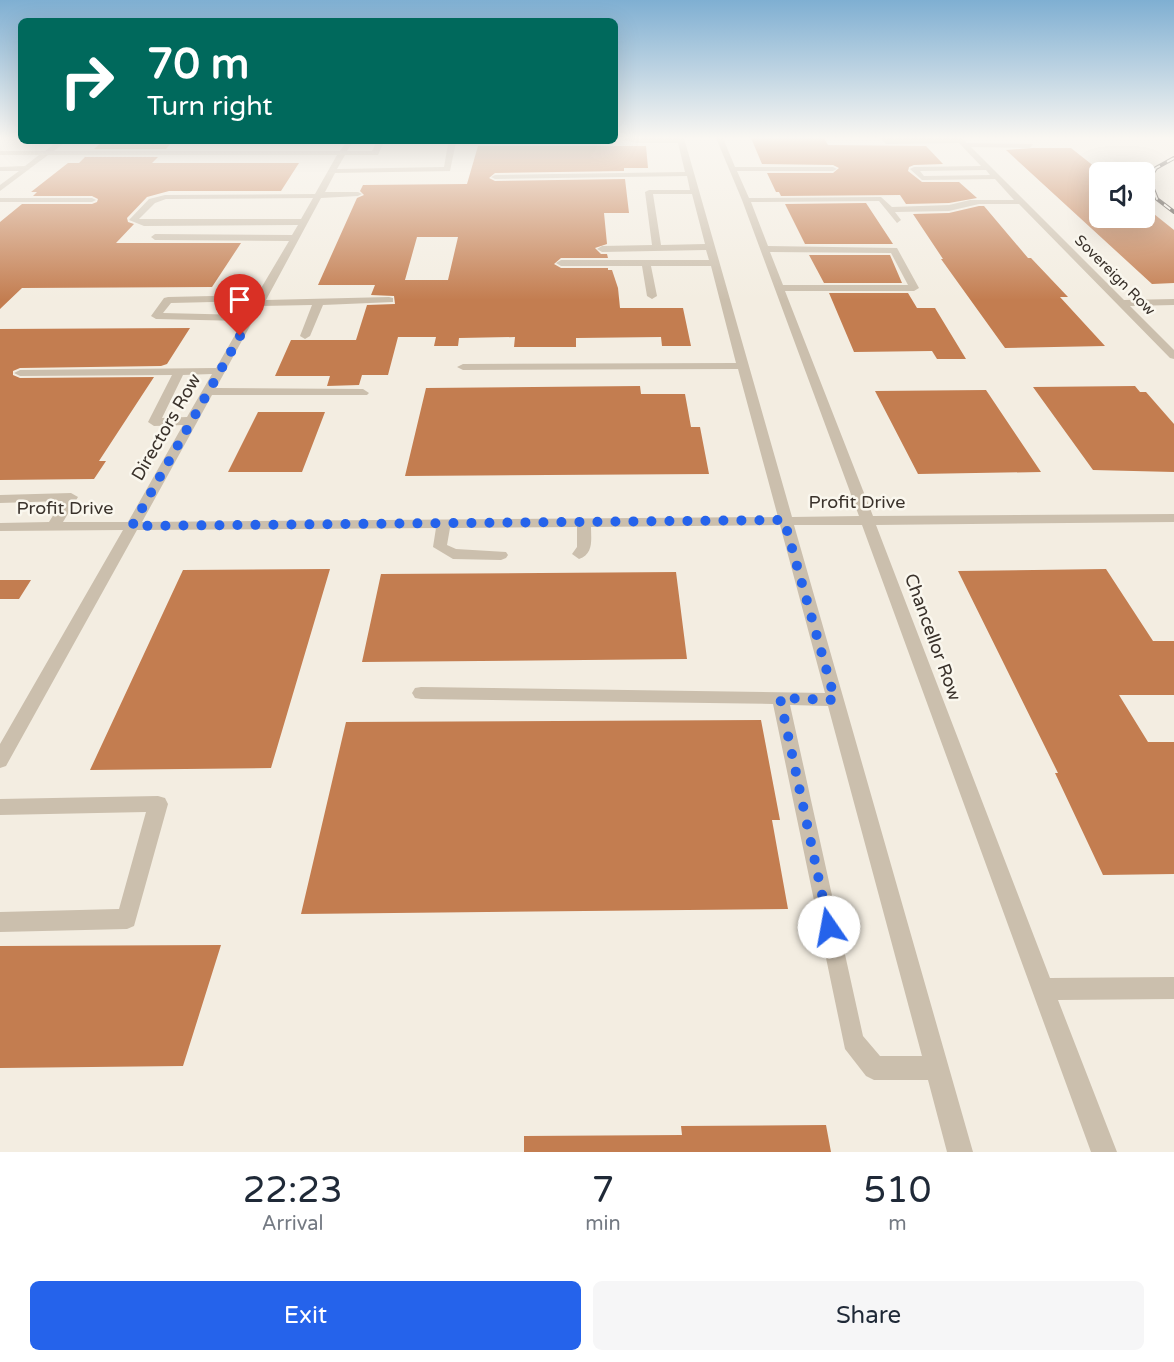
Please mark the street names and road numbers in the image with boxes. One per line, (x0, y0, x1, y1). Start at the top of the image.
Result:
street label: Sovereign Row (1071, 231, 1159, 319)
street label: Directors Row (126, 370, 206, 484)
street label: Profit Drive (809, 491, 905, 513)
street label: Profit Drive (17, 497, 113, 519)
street label: Chancellor Row (900, 570, 966, 704)

